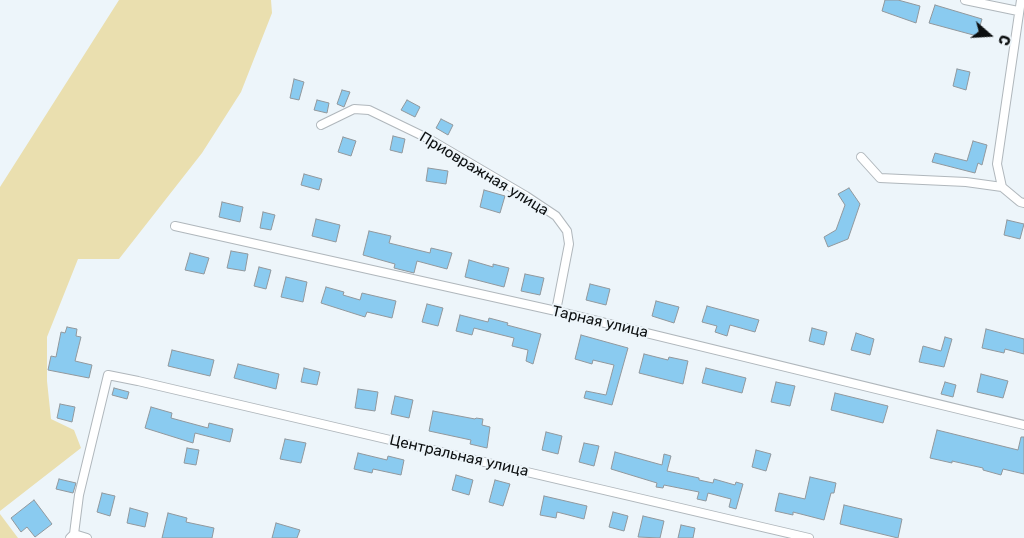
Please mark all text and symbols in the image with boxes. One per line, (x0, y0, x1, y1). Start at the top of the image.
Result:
north arrow (964, 10, 1014, 60)
text: С (994, 33, 1013, 47)
street label: Приовражная улица (416, 128, 552, 220)
street label: Тарная улица (550, 302, 650, 342)
street label: Центральная улица (388, 431, 530, 481)

